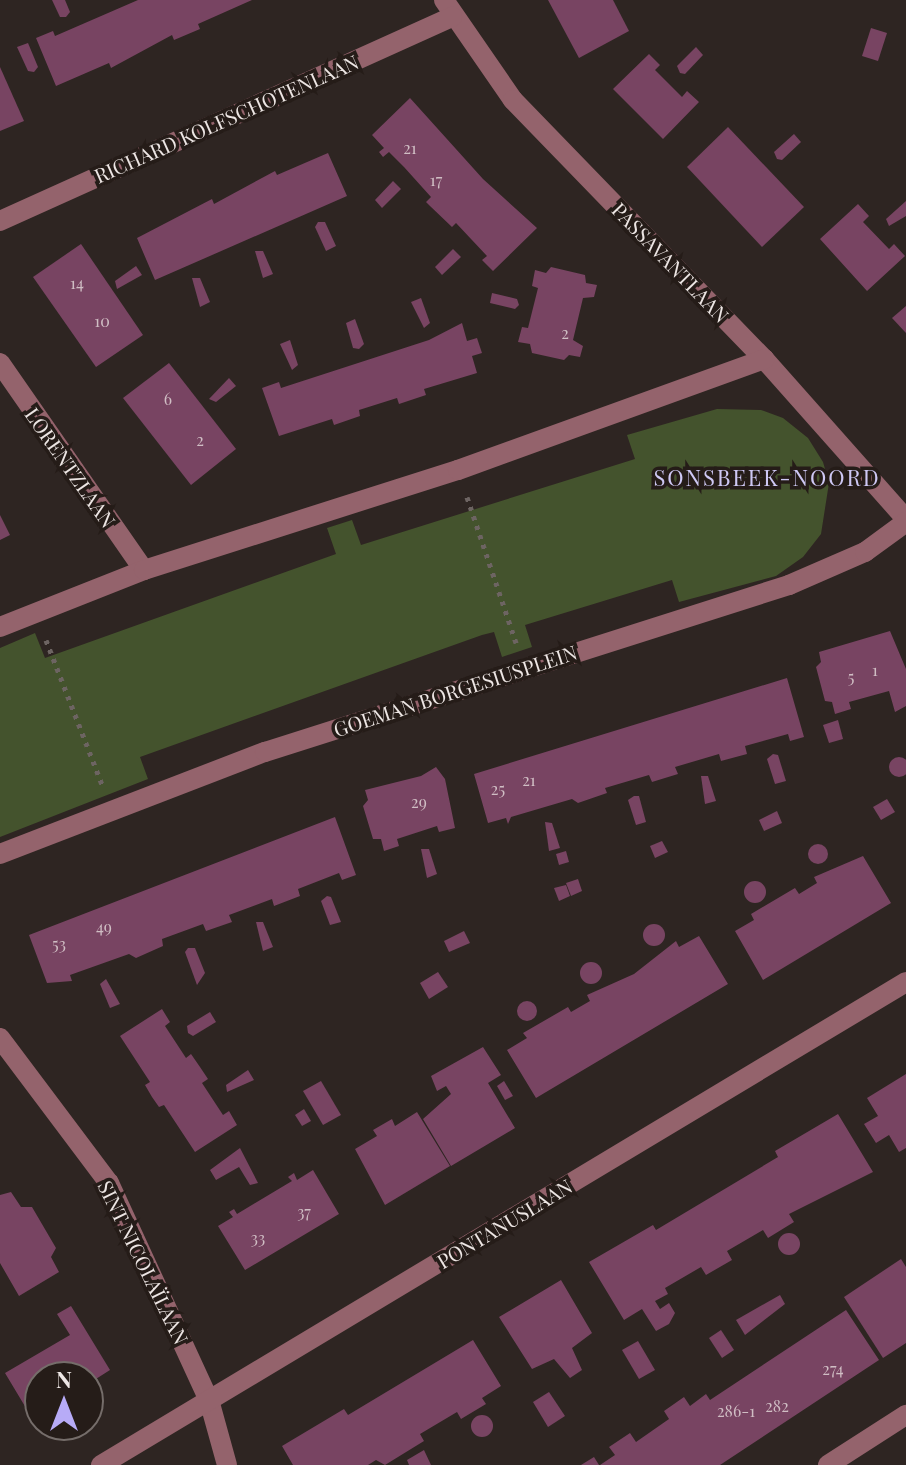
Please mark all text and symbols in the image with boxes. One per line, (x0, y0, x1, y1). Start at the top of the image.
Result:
street label: RICHARD KOLFSCHOTENLAAN (90, 49, 362, 187)
house number: 21 (403, 138, 417, 158)
house number: 17 (430, 170, 442, 190)
street label: PASSAVANTLAAN (608, 197, 734, 327)
house number: 14 (70, 273, 84, 293)
house number: 10 (94, 311, 110, 331)
house number: 2 (561, 323, 569, 343)
house number: 6 (164, 389, 172, 409)
street label: LORENTZLAAN (21, 403, 121, 531)
house number: 2 (196, 430, 204, 450)
district label: SONSBEEK-NOORD (653, 465, 881, 491)
street label: GOEMAN BORGESIUSPLEIN (330, 639, 580, 741)
house number: 1 (872, 660, 878, 680)
house number: 5 (848, 667, 854, 687)
house number: 21 (522, 770, 536, 790)
house number: 25 (491, 779, 505, 799)
house number: 29 (411, 792, 427, 812)
house number: 49 (96, 917, 112, 937)
house number: 53 (52, 934, 66, 954)
street label: PONTANUSLAAN (432, 1173, 576, 1273)
street label: SINT NICOLAÏLAAN (94, 1176, 194, 1348)
house number: 37 (297, 1202, 311, 1222)
house number: 33 (251, 1228, 265, 1248)
house number: 274 (822, 1359, 844, 1379)
north arrow (24, 1361, 104, 1441)
text: N (56, 1364, 72, 1394)
house number: 282 (765, 1396, 789, 1416)
house number: 286-1 (717, 1401, 755, 1421)

